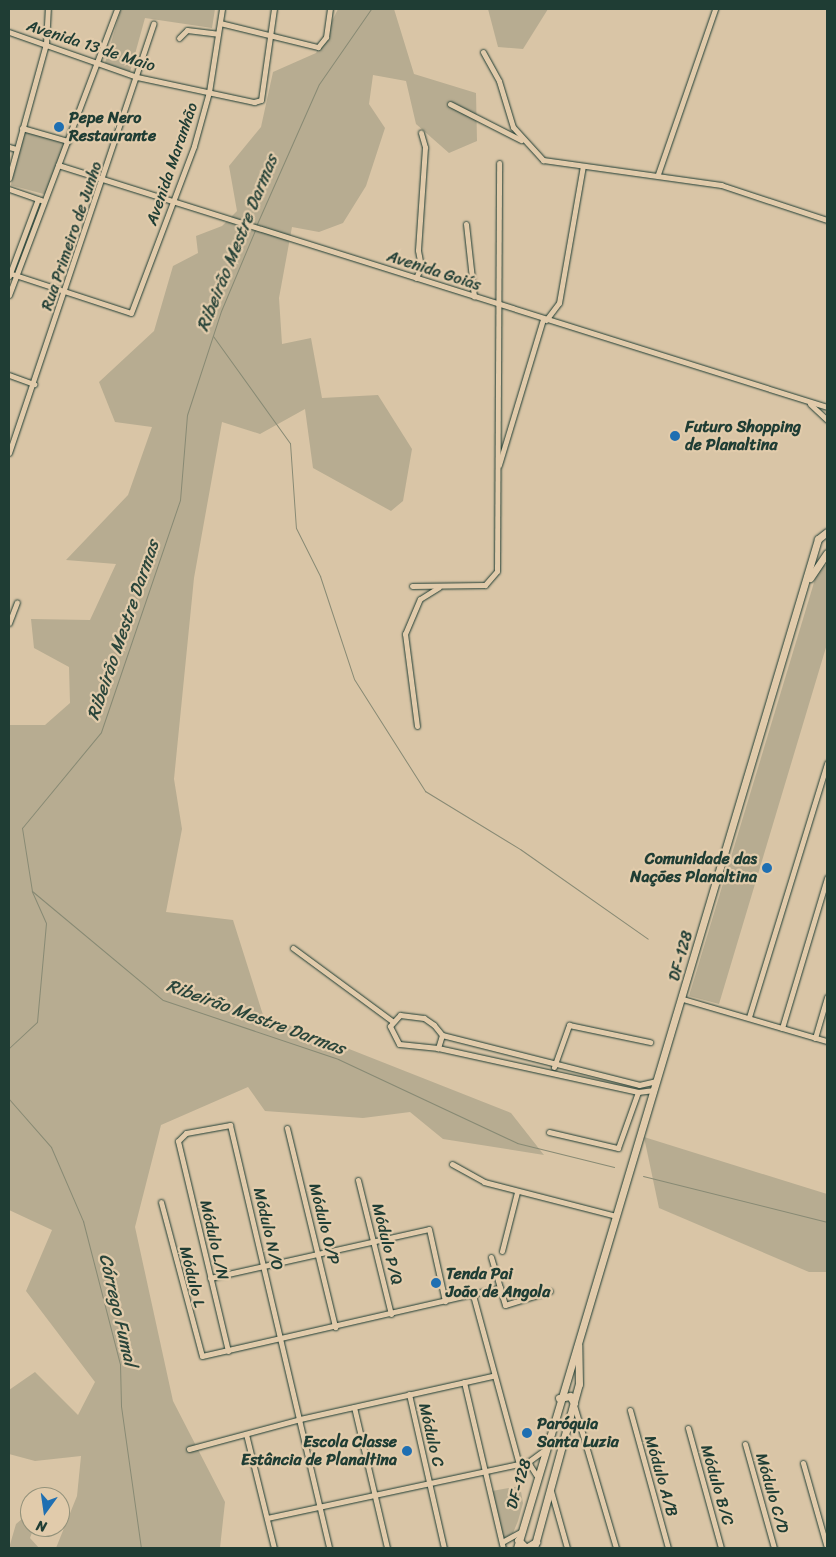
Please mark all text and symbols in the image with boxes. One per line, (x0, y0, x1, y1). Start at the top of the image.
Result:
street label: Avenida 13 de Maio (24, 16, 158, 76)
street label: Avenida Maranhão (142, 100, 202, 228)
place label: Pepe Nero Restaurante (69, 108, 156, 146)
marker: Pepe Nero Restaurante (53, 121, 65, 133)
water label: Ribeirão Mestre Darmas (192, 151, 282, 335)
street label: Rua Primeiro de Junho (37, 159, 107, 313)
street label: Avenida Goiás (385, 247, 483, 295)
place label: Futuro Shopping de Planaltina (685, 417, 801, 455)
marker: Futuro Shopping de Planaltina (669, 430, 681, 442)
water label: Ribeirão Mestre Darmas (82, 537, 164, 723)
place label: Comunidade das Nações Planaltina (630, 849, 757, 887)
marker: Comunidade das Nações Planaltina (761, 862, 773, 874)
street label: DF-128 (665, 929, 697, 983)
water label: Ribeirão Mestre Darmas (163, 975, 349, 1059)
street label: Módulo O/P (305, 1181, 343, 1267)
street label: Módulo N/O (249, 1186, 287, 1272)
street label: Módulo L/N (195, 1198, 233, 1282)
street label: Módulo P/Q (368, 1201, 406, 1287)
street label: Módulo L (175, 1244, 209, 1310)
water label: Córrego Fumal (95, 1252, 141, 1368)
place label: Tenda Pai João de Angola (446, 1264, 551, 1302)
marker: Tenda Pai João de Angola (430, 1277, 442, 1289)
street label: Módulo C (414, 1401, 448, 1469)
place label: Paróquia Santa Luzia (537, 1414, 619, 1452)
marker: Paróquia Santa Luzia (521, 1427, 533, 1439)
place label: Escola Classe Estância de Planaltina (240, 1432, 397, 1470)
street label: Módulo A/B (640, 1433, 682, 1519)
street label: Módulo B/C (696, 1442, 738, 1528)
marker: Escola Classe Estância de Planaltina (401, 1445, 413, 1457)
street label: Módulo C/D (751, 1451, 793, 1535)
street label: DF-128 (502, 1457, 536, 1511)
north arrow (20, 1487, 70, 1537)
text: N (34, 1513, 49, 1539)

